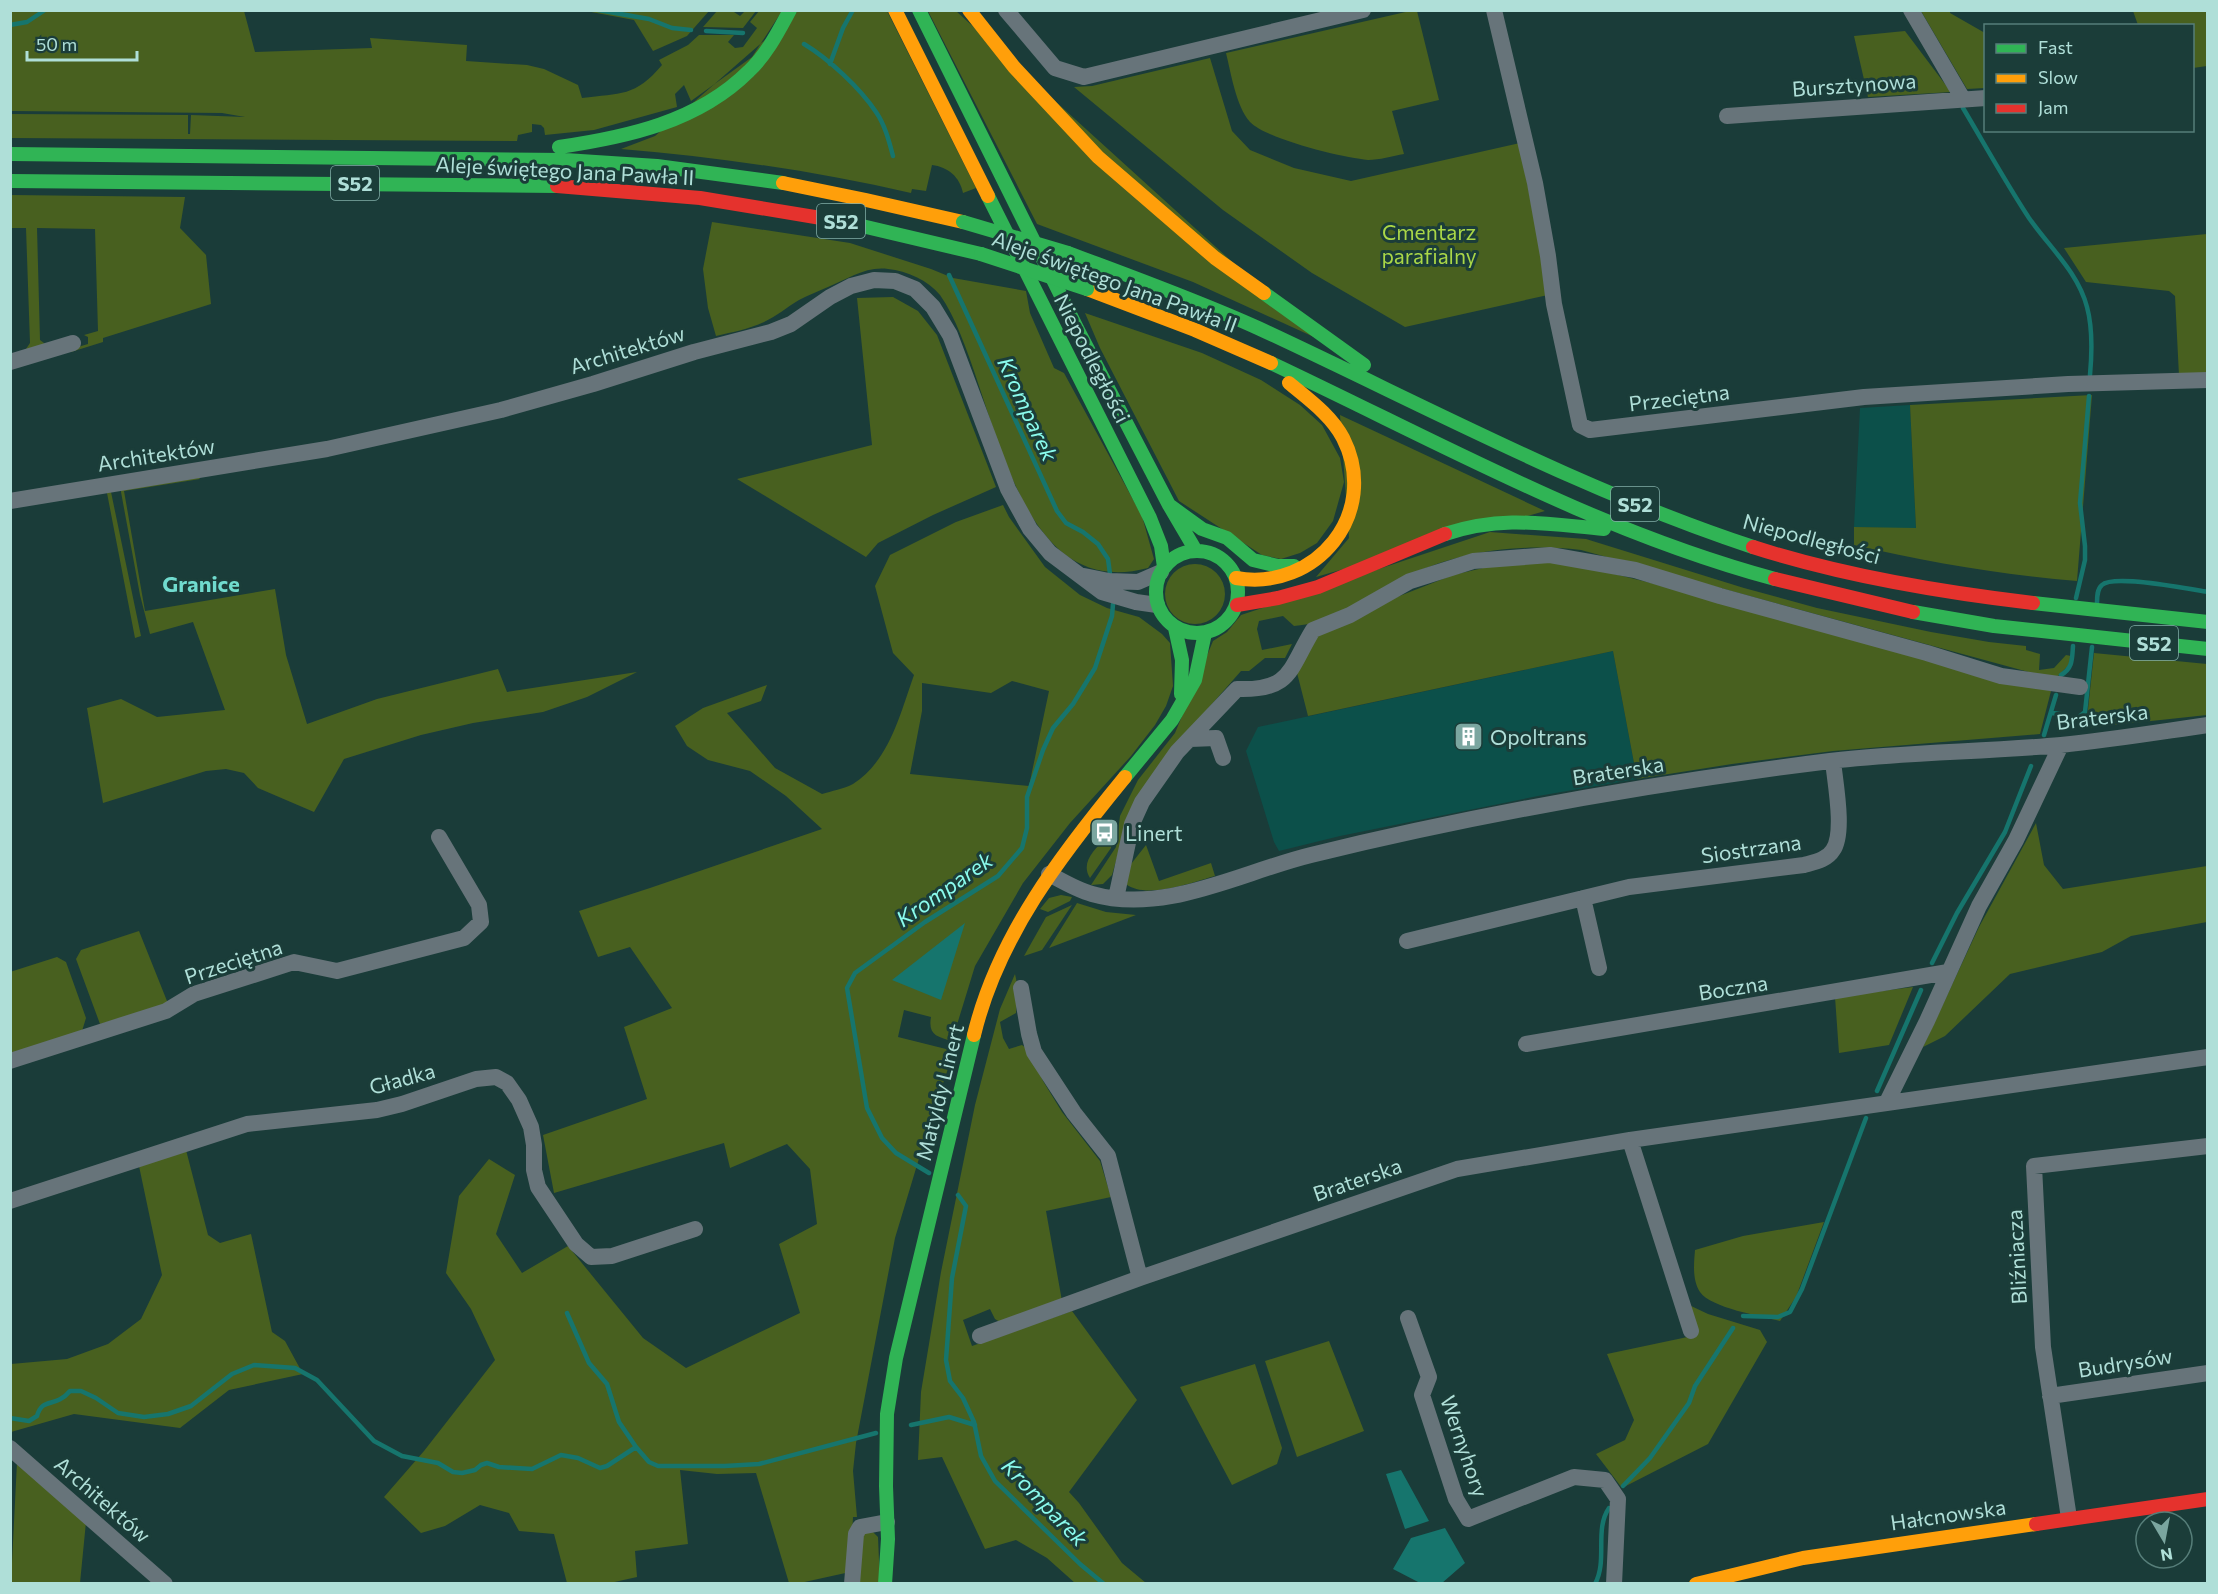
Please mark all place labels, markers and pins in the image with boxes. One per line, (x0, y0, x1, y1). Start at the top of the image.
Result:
building icon: Opoltrans (1453, 720, 1485, 752)
place label: Opoltrans (1490, 724, 1587, 749)
bus stop icon: Linert (1088, 816, 1120, 848)
place label: Linert (1125, 820, 1183, 845)

